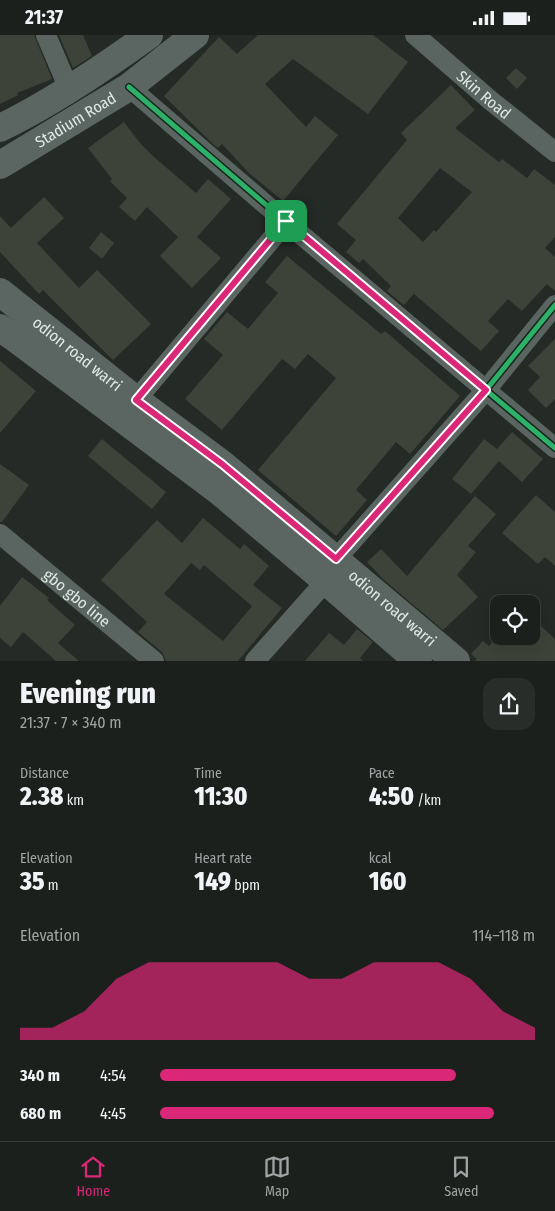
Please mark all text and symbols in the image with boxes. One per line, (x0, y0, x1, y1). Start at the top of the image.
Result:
text: 21:37 (25, 6, 63, 29)
street label: Skin Road (453, 67, 514, 123)
street label: Stadium Road (32, 88, 119, 152)
pin (265, 200, 307, 242)
icon: arrive (272, 207, 300, 235)
street label: odion road warri (29, 313, 126, 395)
street label: gbo gbo line (40, 565, 114, 631)
street label: odion road warri (345, 566, 440, 650)
map controls (490, 595, 540, 645)
button: locate (490, 595, 540, 645)
text: Evening run (20, 677, 156, 710)
button: share (483, 678, 535, 730)
text: 21:37 · 7 × 340 m (20, 713, 122, 732)
text: Distance (20, 765, 69, 782)
text: Time (194, 765, 222, 782)
text: Pace (369, 765, 395, 782)
text: 2.38 (20, 782, 63, 812)
text: 11:30 (194, 782, 248, 812)
text: 4:50 (369, 782, 414, 812)
text: km (63, 792, 84, 809)
text: /km (414, 792, 441, 809)
text: Elevation (20, 850, 73, 867)
text: Heart rate (194, 850, 252, 867)
text: kcal (369, 850, 391, 867)
text: 35 (20, 867, 45, 897)
text: 149 (194, 867, 231, 897)
text: 160 (369, 867, 407, 897)
text: m (45, 877, 59, 894)
text: bpm (231, 877, 260, 894)
text: Elevation (20, 926, 80, 945)
text: 114–118 m (472, 926, 535, 945)
text: 340 m (20, 1066, 60, 1085)
text: 4:54 (100, 1066, 126, 1085)
text: 680 m (20, 1104, 61, 1123)
text: 4:45 (100, 1104, 126, 1123)
tab: Home (77, 1153, 110, 1200)
tab: Map (263, 1153, 291, 1200)
tab: Saved (444, 1153, 478, 1200)

